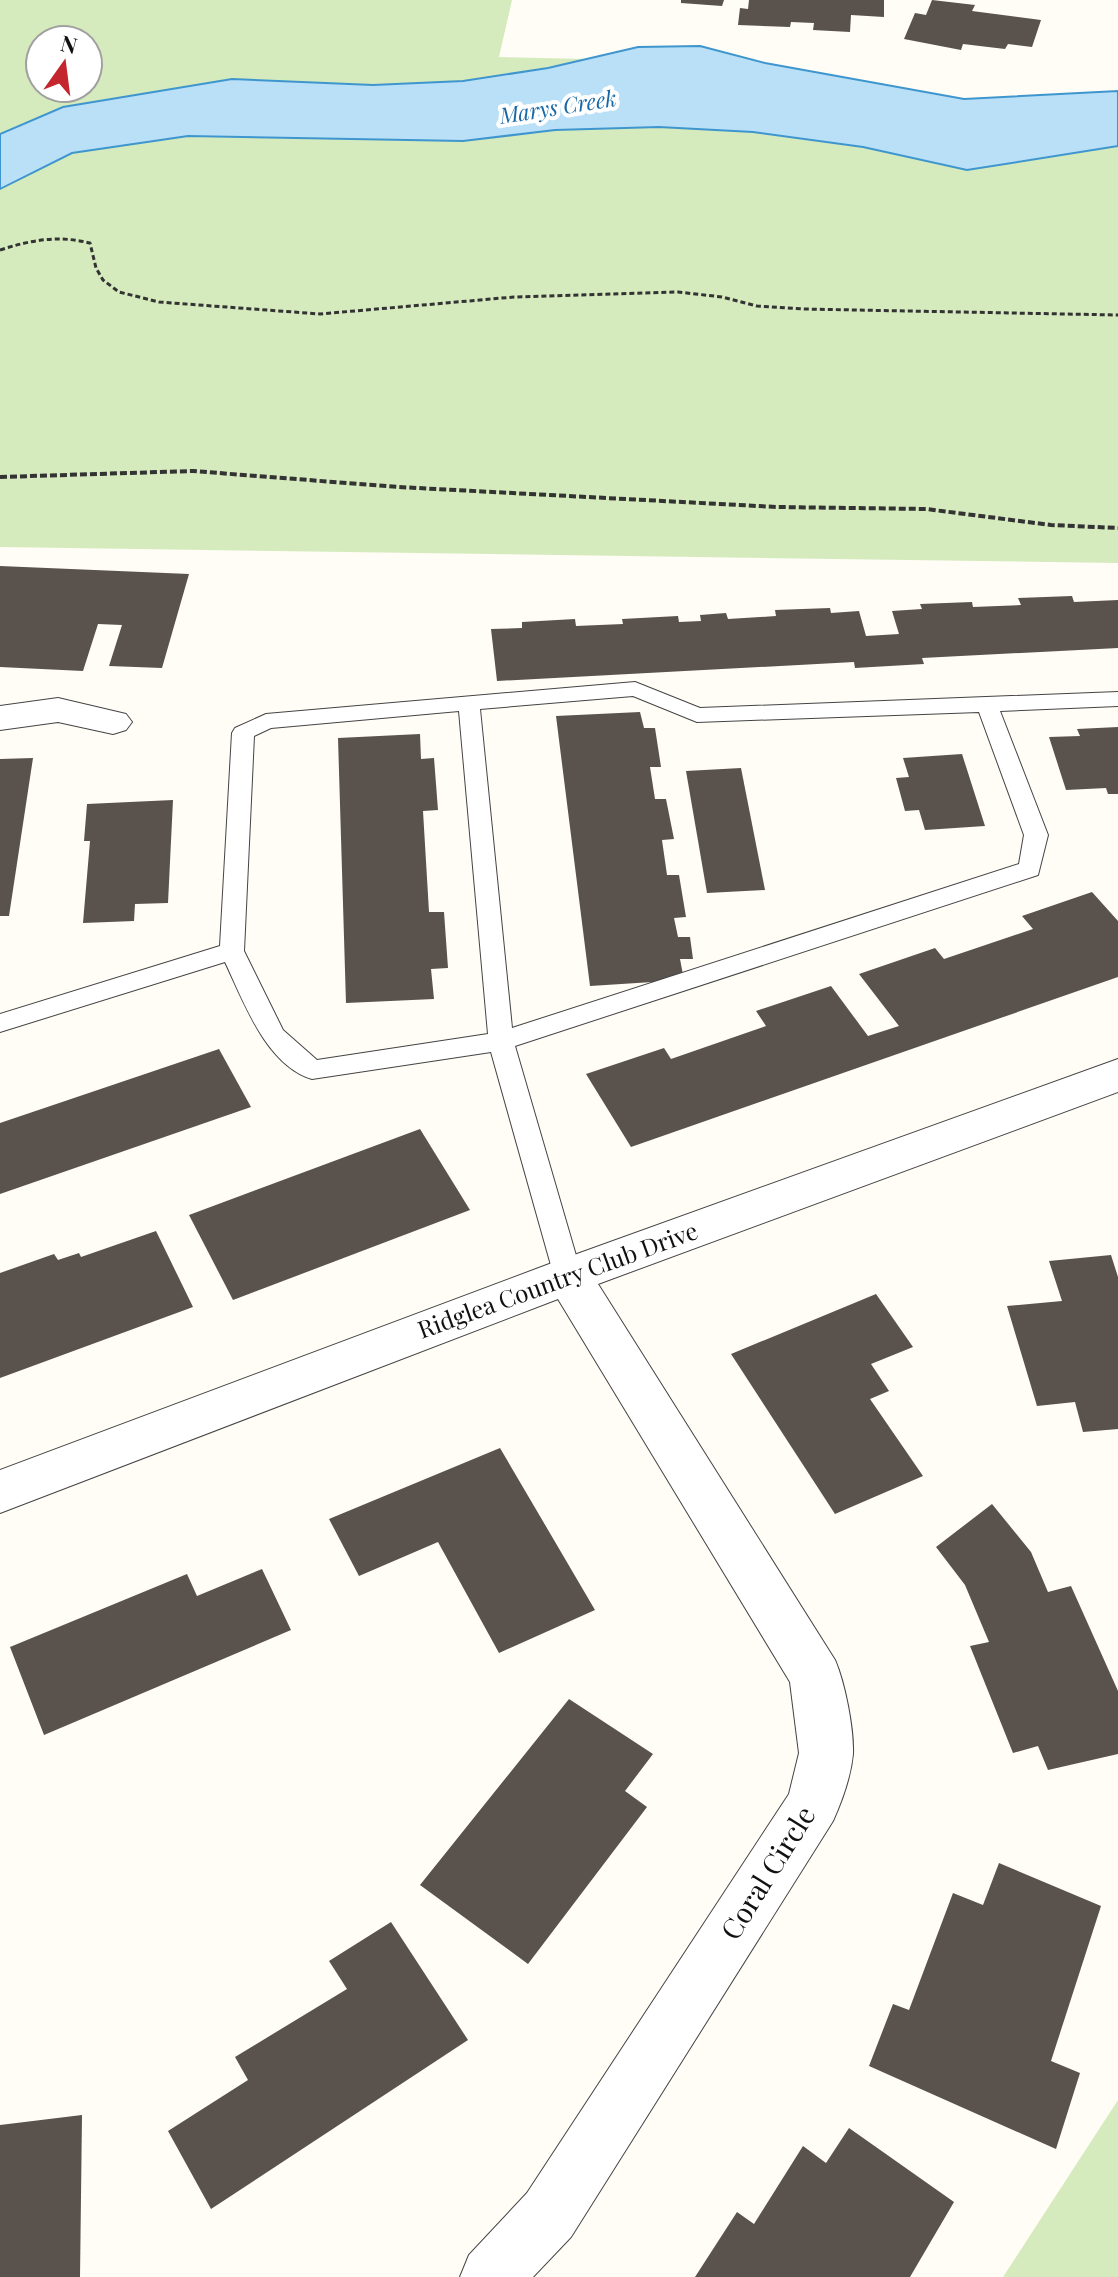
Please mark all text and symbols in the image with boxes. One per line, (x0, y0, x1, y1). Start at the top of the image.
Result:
north arrow (24, 24, 104, 104)
text: N (58, 27, 81, 60)
water label: Marys Creek (496, 82, 618, 130)
street label: Ridglea Country Club Drive (413, 1214, 702, 1345)
street label: Coral Circle (711, 1798, 822, 1946)

